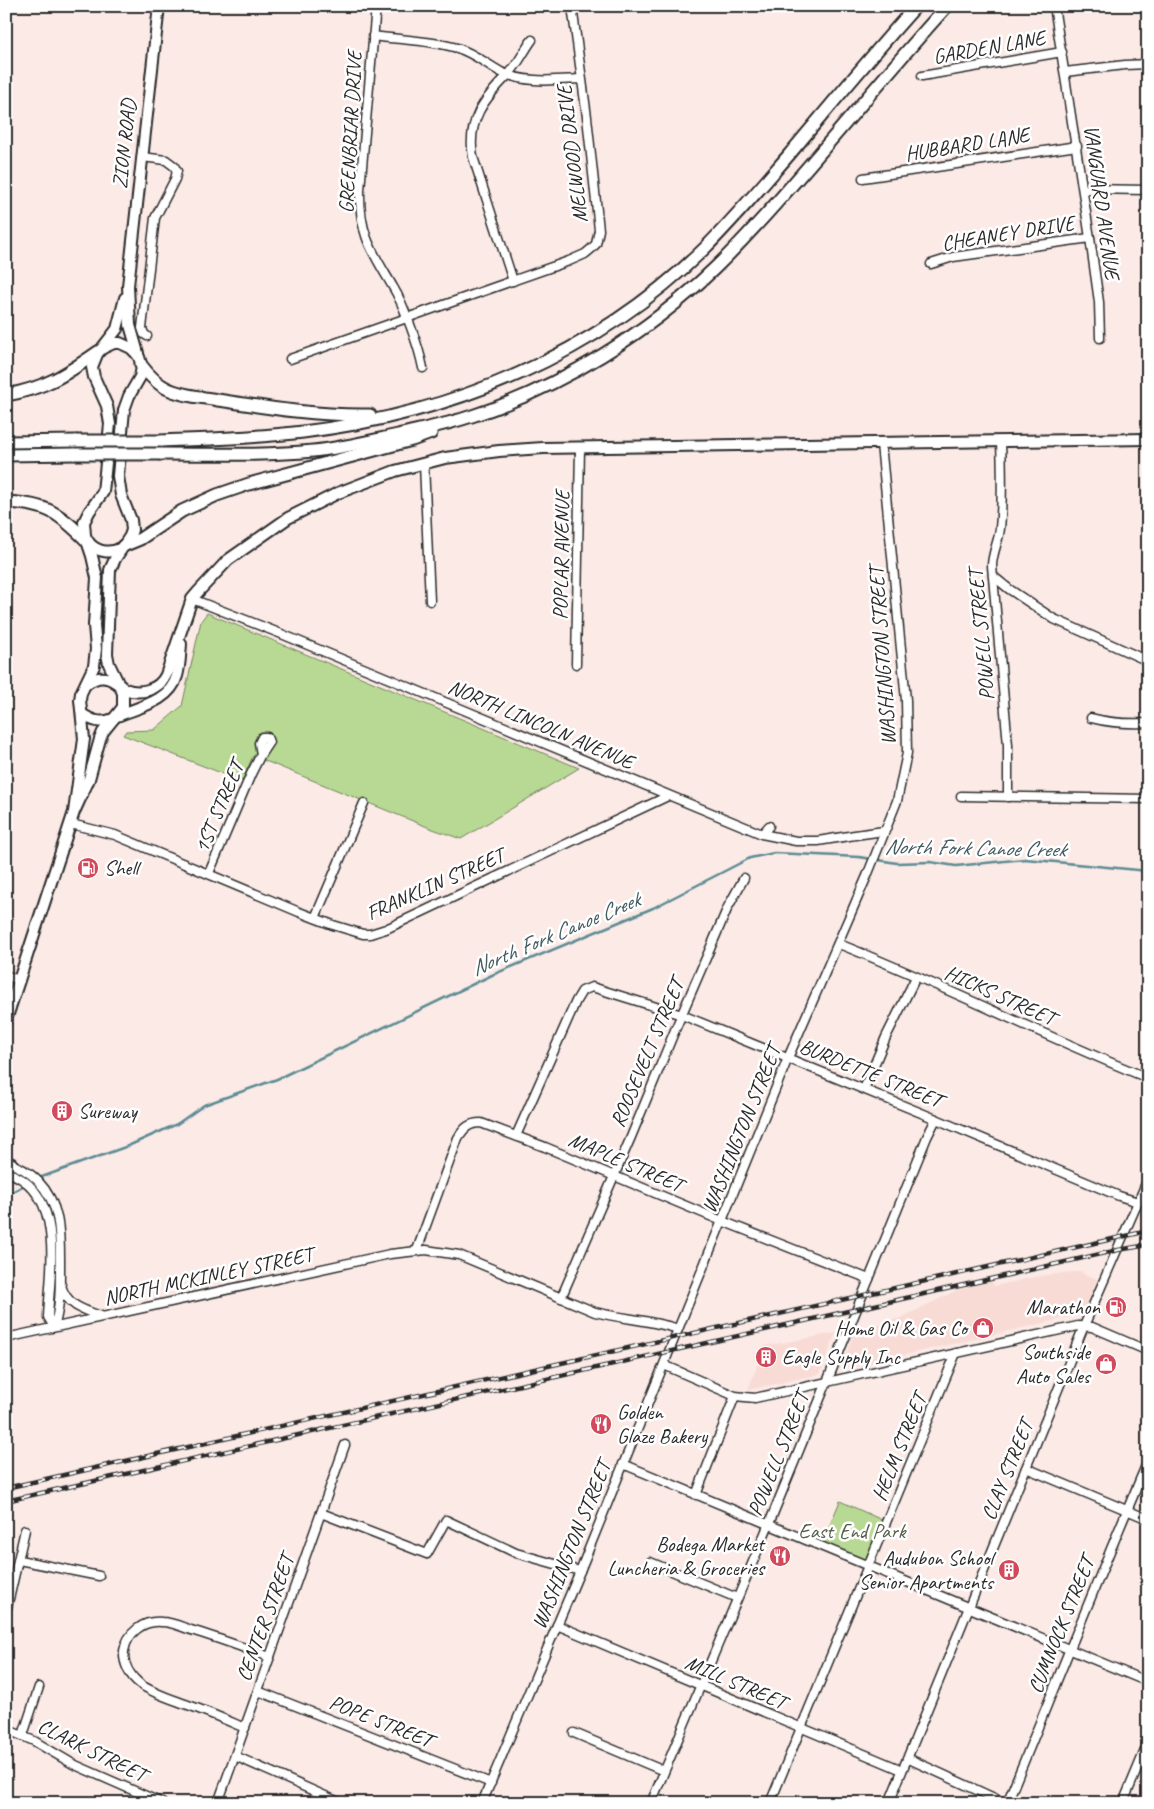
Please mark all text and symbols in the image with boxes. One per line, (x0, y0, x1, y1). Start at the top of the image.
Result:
street label: GARDEN LANE (931, 24, 1050, 70)
street label: GREENBRIAR DRIVE (333, 48, 367, 214)
street label: MELWOOD DRIVE (550, 81, 593, 224)
street label: ZION ROAD (106, 96, 142, 190)
street label: HUBBARD LANE (903, 121, 1034, 167)
street label: VANGUARD AVENUE (1078, 123, 1126, 284)
street label: CHEANEY DRIVE (940, 209, 1079, 256)
street label: POPLAR AVENUE (547, 488, 575, 620)
street label: WASHINGTON STREET (862, 561, 901, 746)
street label: POWELL STREET (962, 563, 1000, 701)
street label: NORTH LINCOLN AVENUE (445, 673, 640, 776)
street label: 1ST STREET (188, 752, 252, 857)
water label: North Fork Canoe Creek (884, 832, 1070, 864)
street label: FRANKLIN STREET (362, 840, 512, 926)
place label: Shell (104, 855, 142, 881)
fuel station icon: Shell (76, 856, 100, 880)
water label: North Fork Canoe Creek (467, 884, 648, 982)
street label: HICKS STREET (941, 959, 1064, 1033)
street label: ROOSEVELT STREET (604, 970, 692, 1131)
street label: BURDETTE STREET (796, 1033, 951, 1115)
street label: WASHINGTON STREET (696, 1036, 788, 1217)
place label: Sureway (78, 1098, 138, 1124)
building icon: Sureway (50, 1099, 74, 1123)
street label: MAPLE STREET (565, 1126, 691, 1199)
street label: NORTH MCKINLEY STREET (101, 1240, 320, 1311)
place label: Marathon (1026, 1294, 1101, 1320)
fuel station icon: Marathon (1104, 1295, 1128, 1319)
place label: Home Oil & Gas Co (835, 1315, 970, 1341)
shop icon: Home Oil & Gas Co (971, 1316, 995, 1340)
place label: Southside Auto Sales (1016, 1339, 1092, 1389)
place label: Eagle Supply Inc (782, 1344, 901, 1370)
building icon: Eagle Supply Inc (754, 1345, 778, 1369)
shop icon: Southside Auto Sales (1094, 1352, 1118, 1376)
street label: POWELL STREET (741, 1383, 817, 1520)
street label: HELM STREET (866, 1385, 934, 1505)
place label: Golden Glaze Bakery (617, 1399, 709, 1449)
restaurant icon: Golden Glaze Bakery (589, 1412, 613, 1436)
street label: CLAY STREET (975, 1412, 1040, 1524)
street label: WASHINGTON STREET (526, 1452, 618, 1633)
park label: East End Park (799, 1518, 907, 1544)
place label: Bodega Market Luncheria & Groceries (607, 1531, 766, 1581)
restaurant icon: Bodega Market Luncheria & Groceries (768, 1544, 792, 1568)
place label: Audubon School Senior Apartments (859, 1545, 996, 1595)
street label: CENTER STREET (230, 1546, 302, 1685)
street label: CUMNOCK STREET (1022, 1548, 1102, 1697)
building icon: Audubon School Senior Apartments (997, 1558, 1021, 1582)
street label: MILL STREET (682, 1649, 795, 1717)
street label: POPE STREET (326, 1689, 441, 1755)
street label: CLARK STREET (34, 1713, 155, 1790)

